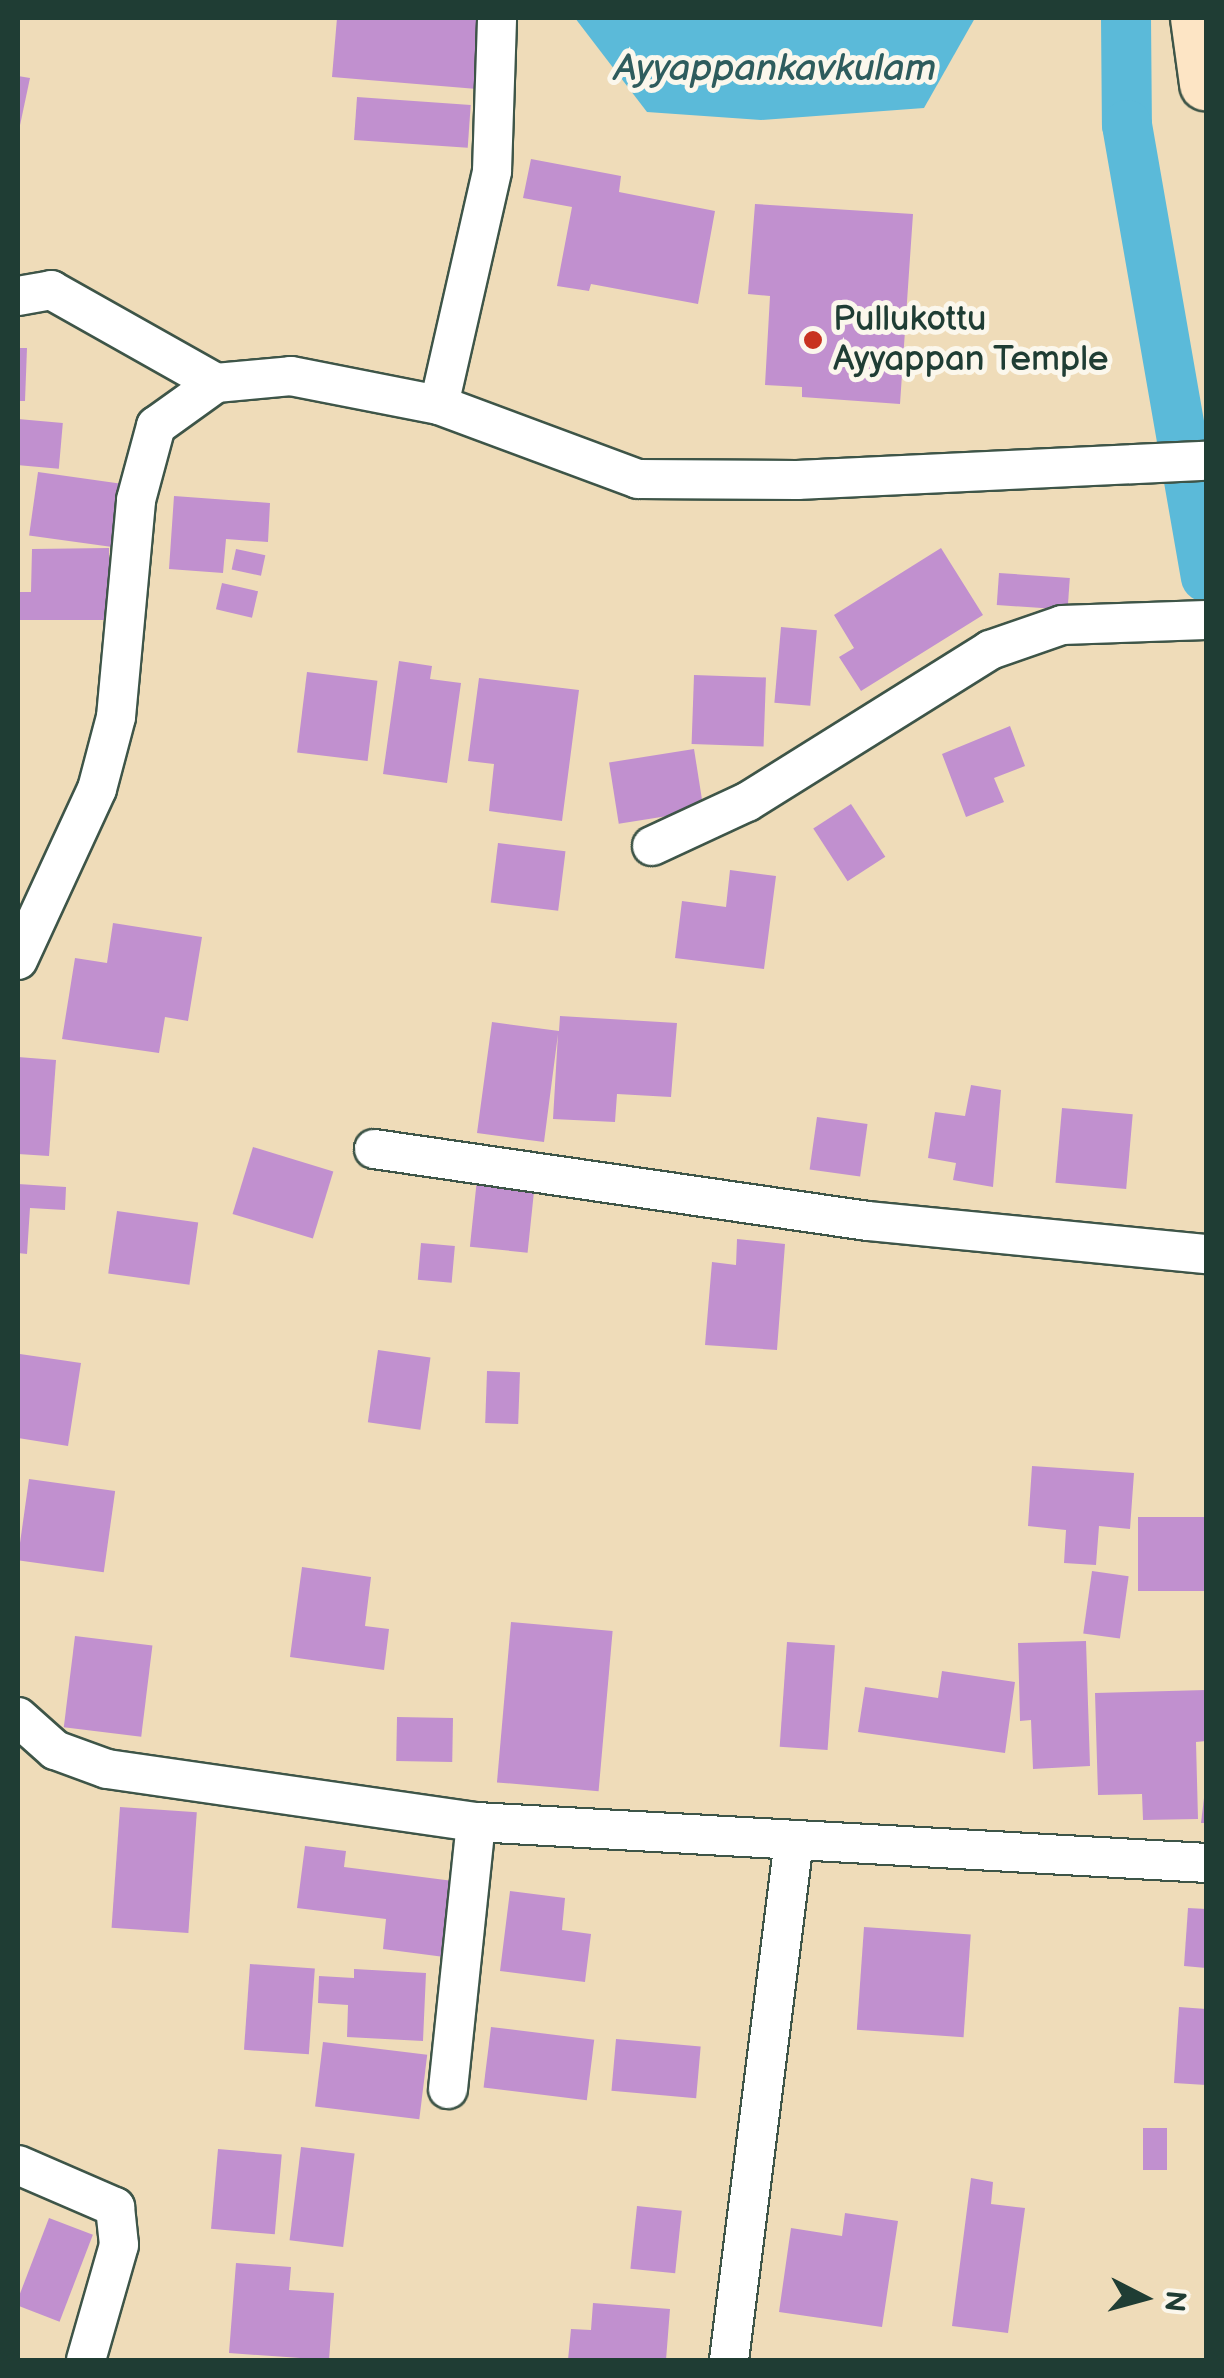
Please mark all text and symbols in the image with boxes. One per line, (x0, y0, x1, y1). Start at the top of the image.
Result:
water label: Ayyappankavkulam (614, 46, 936, 92)
place label: Pullukottu Ayyappan Temple (833, 299, 1110, 381)
marker: Pullukottu Ayyappan Temple (802, 329, 824, 351)
north arrow (1094, 2248, 1194, 2348)
text: N (1157, 2289, 1192, 2313)

